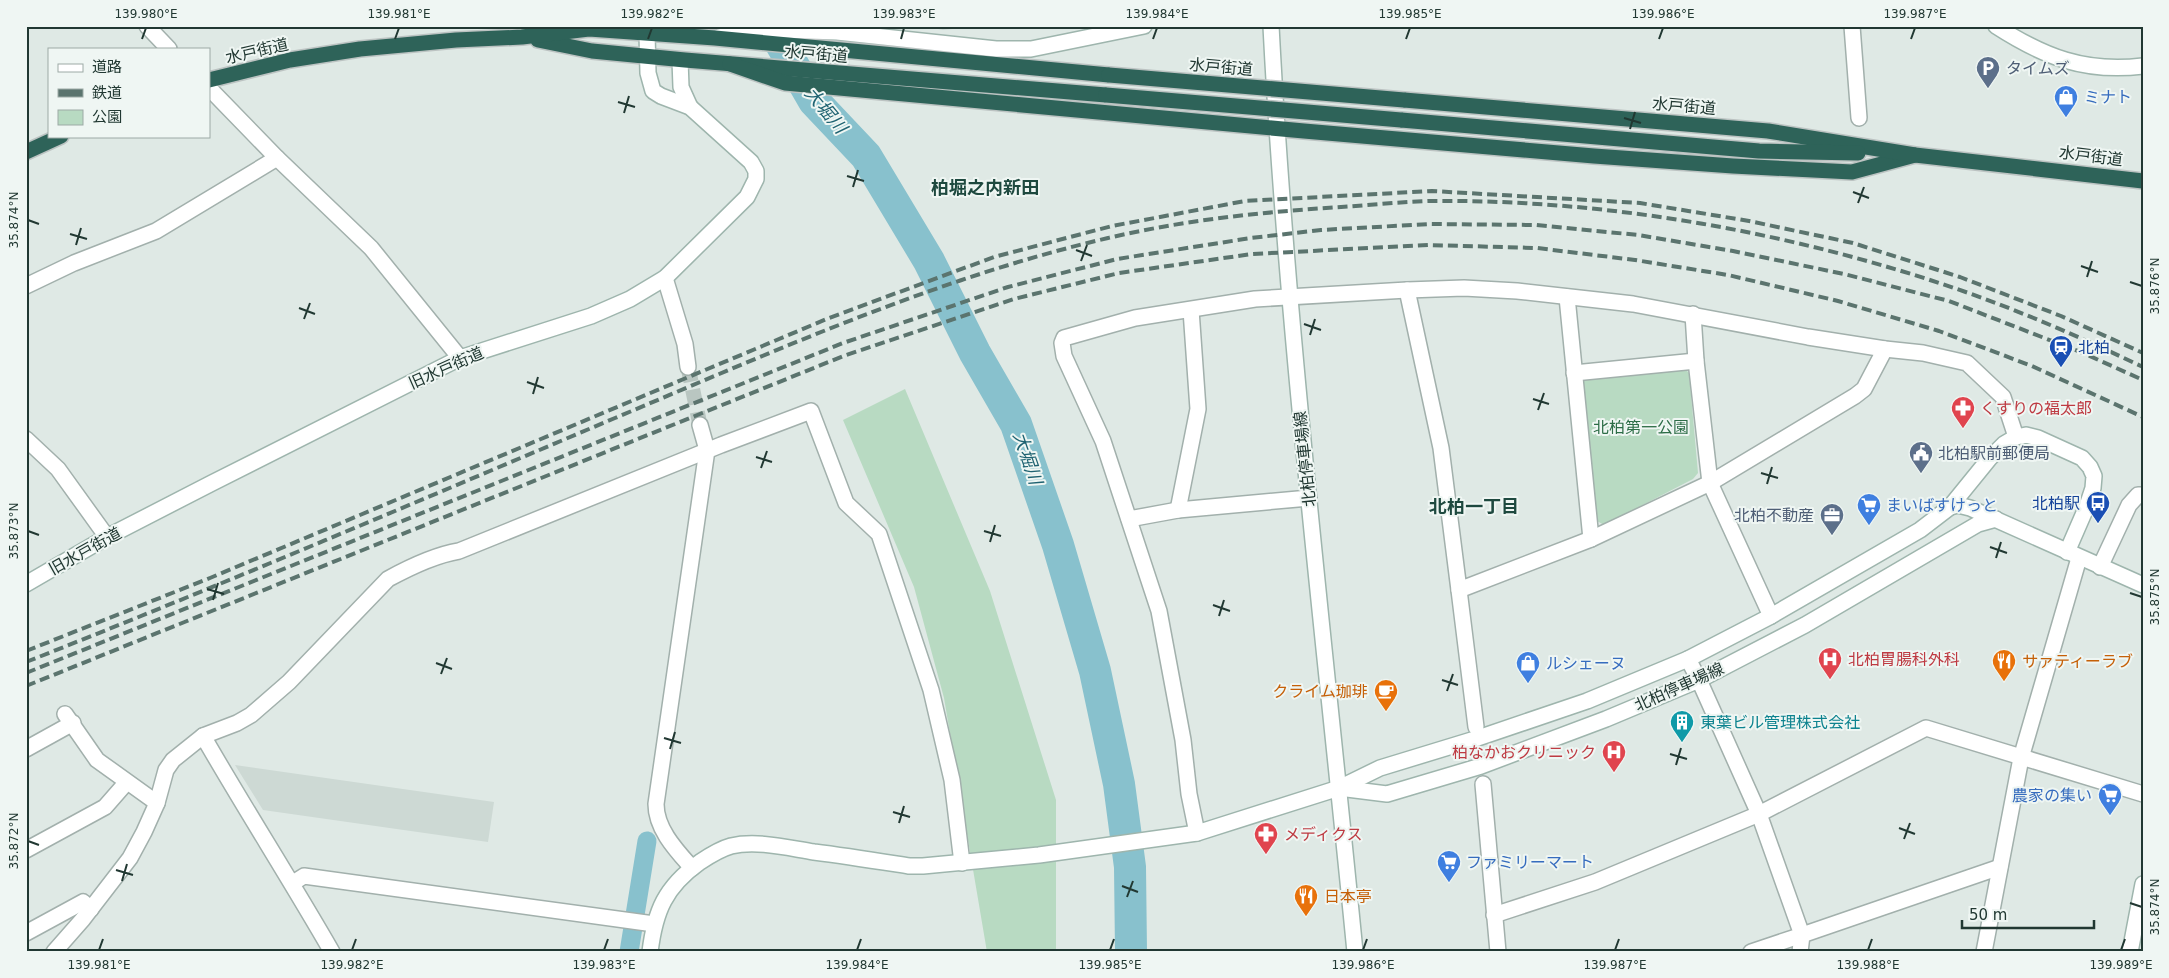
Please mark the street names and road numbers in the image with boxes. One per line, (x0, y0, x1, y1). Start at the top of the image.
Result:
street label: 水戸街道 (224, 35, 290, 67)
street label: 水戸街道 (783, 42, 849, 66)
street label: 水戸街道 (1188, 55, 1254, 79)
street label: 水戸街道 (1651, 94, 1717, 118)
street label: 水戸街道 (2058, 143, 2124, 169)
street label: 旧水戸街道 (406, 343, 486, 393)
street label: 北柏停車場線 (1291, 410, 1319, 508)
street label: 旧水戸街道 (45, 523, 125, 579)
street label: 北柏停車場線 (1631, 659, 1727, 715)

